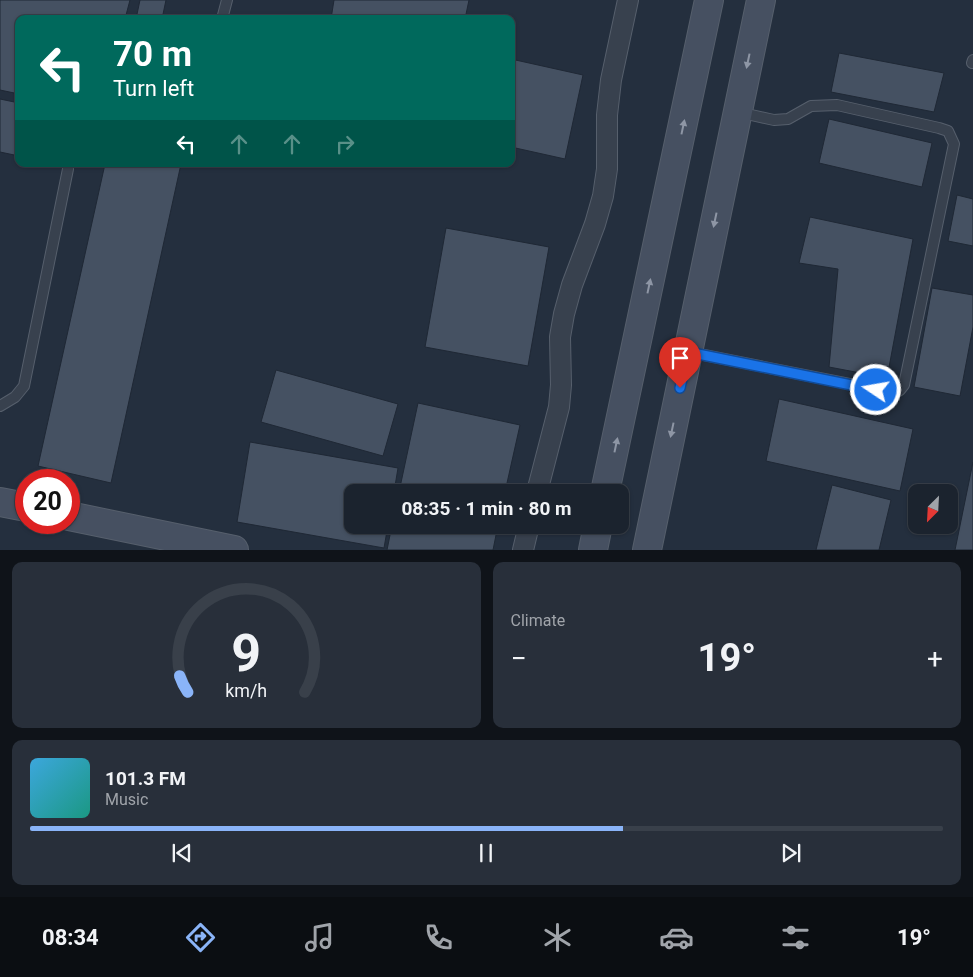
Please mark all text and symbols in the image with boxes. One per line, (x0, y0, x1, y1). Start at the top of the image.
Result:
text: 70 m (113, 34, 192, 75)
icon: left (30, 35, 95, 100)
one-way arrow (744, 53, 752, 68)
text: Turn left (113, 76, 194, 101)
one-way arrow (679, 118, 687, 134)
icon: left (172, 130, 200, 158)
icon: ahead (225, 130, 253, 158)
icon: ahead (278, 130, 306, 158)
icon: right (331, 130, 359, 158)
one-way arrow (711, 212, 719, 227)
one-way arrow (646, 277, 654, 293)
pin (659, 337, 701, 388)
icon: arrive (666, 344, 694, 372)
position arrow (849, 363, 901, 415)
one-way arrow (667, 423, 675, 439)
one-way arrow (612, 437, 620, 452)
speed limit sign: 20 (15, 469, 80, 534)
north arrow (908, 484, 958, 534)
map controls (908, 484, 958, 534)
text: 08:35 · 1 min · 80 m (401, 497, 572, 520)
text: Climate (511, 611, 565, 630)
text: 9 (231, 623, 261, 684)
text: 19° (698, 636, 756, 680)
text: − (511, 642, 527, 675)
text: + (927, 642, 943, 675)
text: km/h (225, 680, 267, 701)
text: 101.3 FM (105, 767, 186, 790)
text: Music (105, 790, 148, 809)
icon: previous (168, 839, 196, 867)
icon: pause (472, 839, 500, 867)
icon: next (777, 839, 805, 867)
icon: directions (183, 920, 218, 955)
icon: music (302, 920, 337, 955)
icon: phone (421, 920, 456, 955)
icon: climate (540, 920, 575, 955)
icon: car (659, 920, 694, 955)
icon: filters (778, 920, 813, 955)
text: 08:34 (42, 925, 99, 950)
text: 19° (897, 925, 931, 950)

